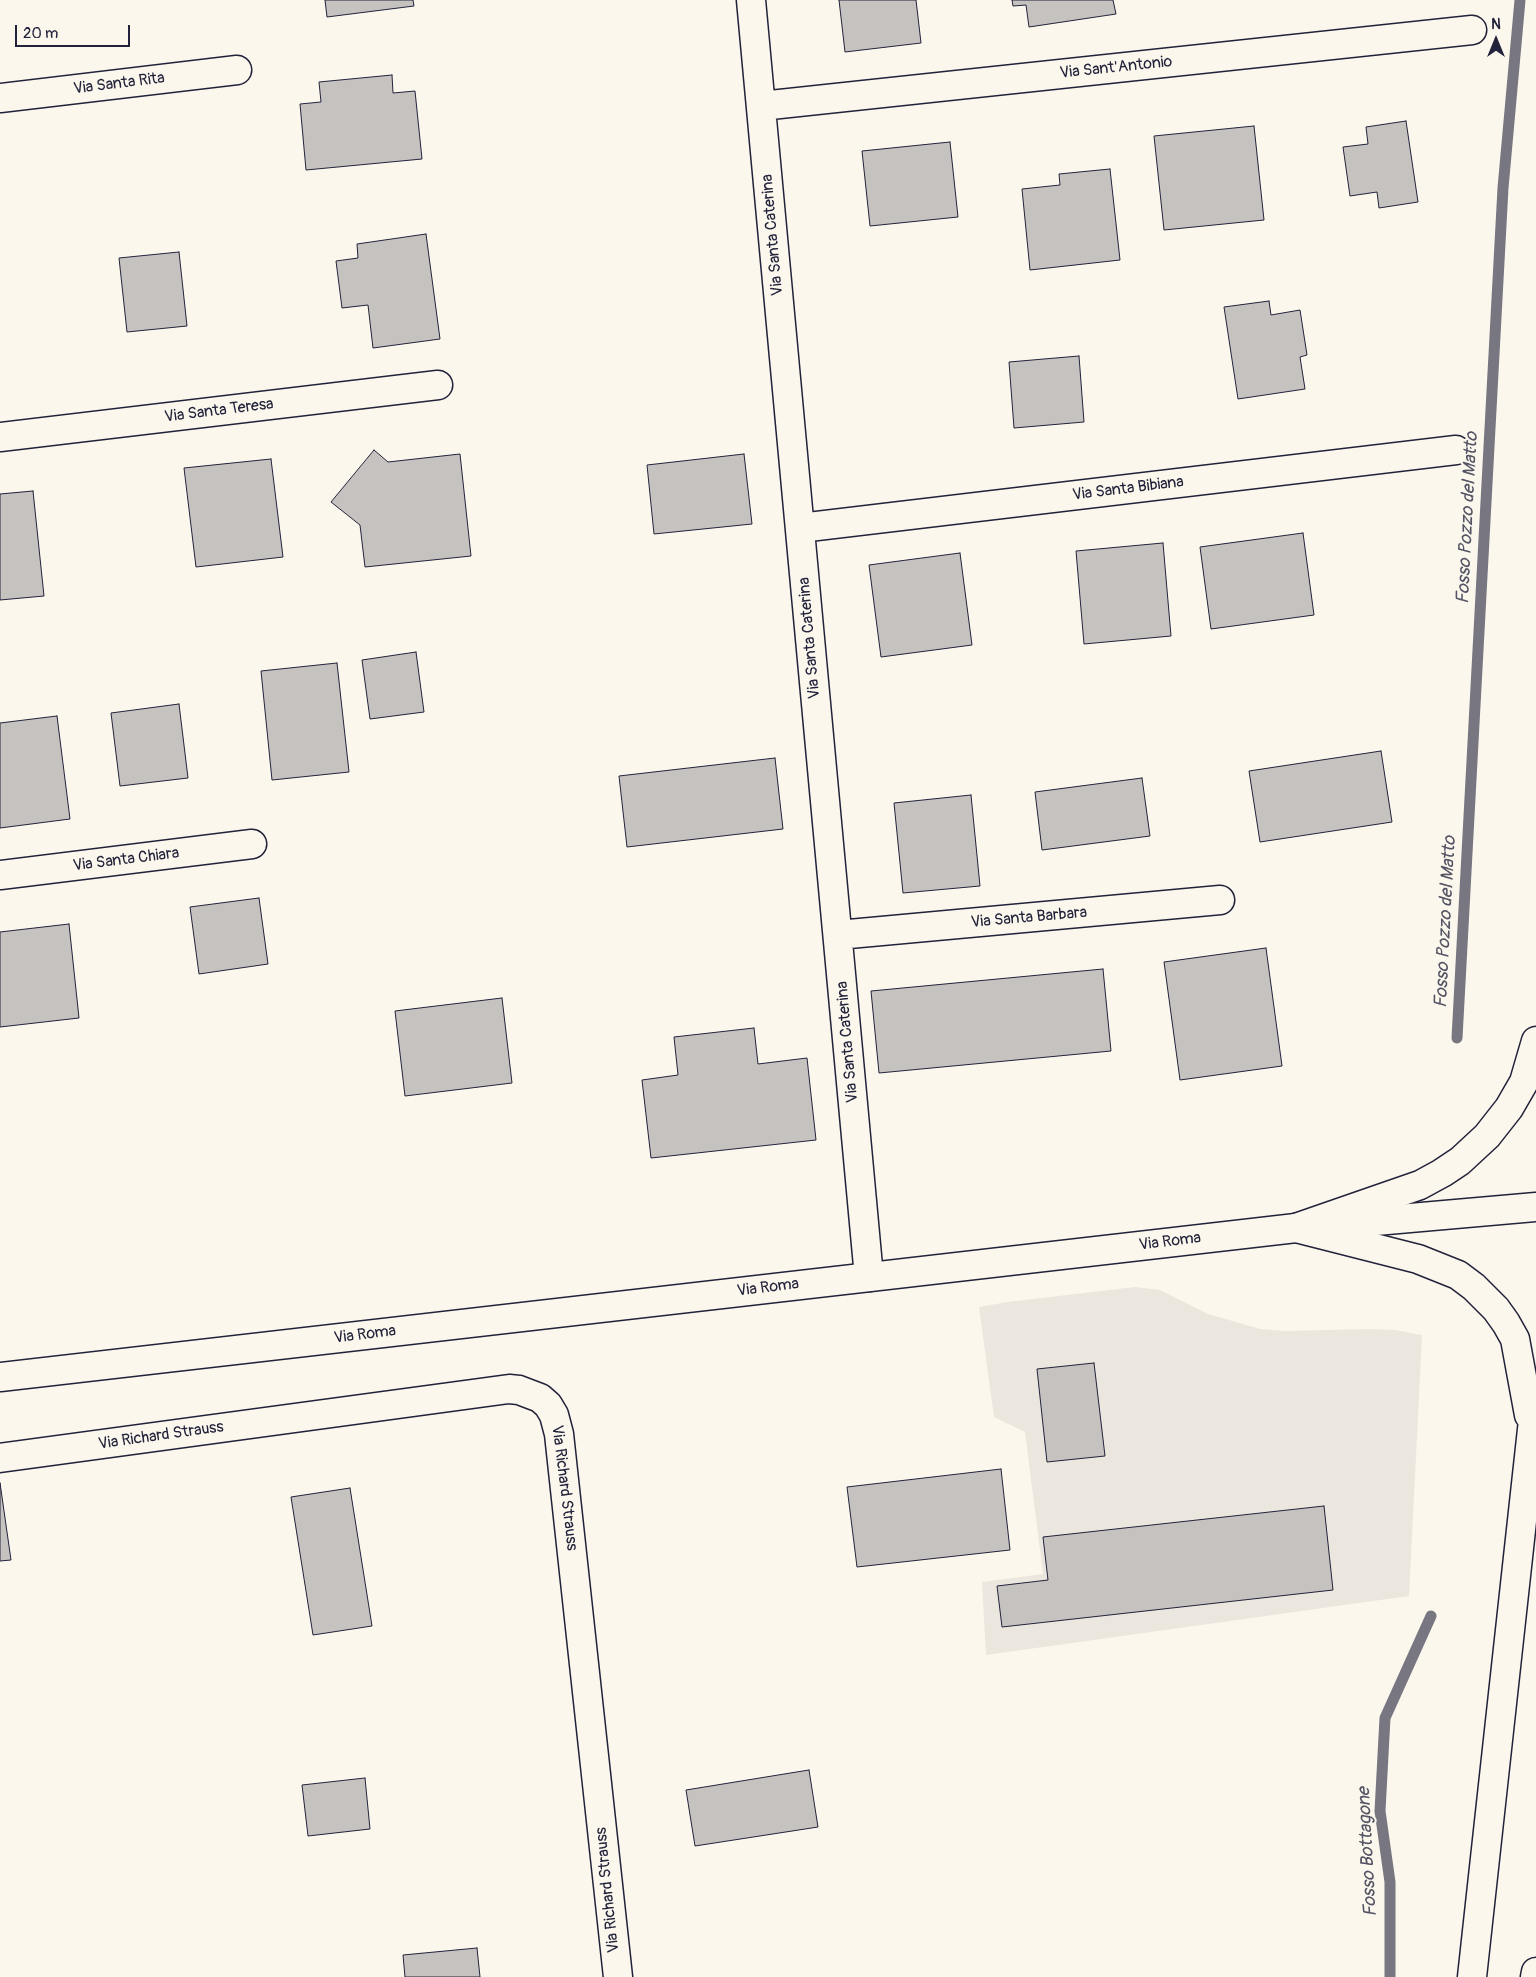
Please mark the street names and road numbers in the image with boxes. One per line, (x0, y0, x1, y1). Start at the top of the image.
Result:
street label: Via Sant'Antonio (1059, 53, 1173, 83)
street label: Via Santa Rita (72, 69, 166, 99)
street label: Via Santa Caterina (758, 173, 788, 297)
street label: Via Santa Teresa (163, 395, 275, 427)
street label: Via Santa Bibiana (1071, 473, 1185, 505)
street label: Via Santa Caterina (795, 576, 825, 700)
street label: Via Santa Chiara (72, 844, 180, 876)
street label: Via Santa Barbara (970, 903, 1088, 933)
street label: Via Santa Caterina (833, 980, 863, 1104)
street label: Via Roma (1138, 1229, 1202, 1255)
street label: Via Roma (736, 1275, 800, 1301)
street label: Via Roma (333, 1322, 397, 1348)
street label: Via Richard Strauss (97, 1418, 225, 1454)
street label: Via Richard Strauss (547, 1424, 581, 1552)
street label: Via Richard Strauss (592, 1826, 624, 1954)

